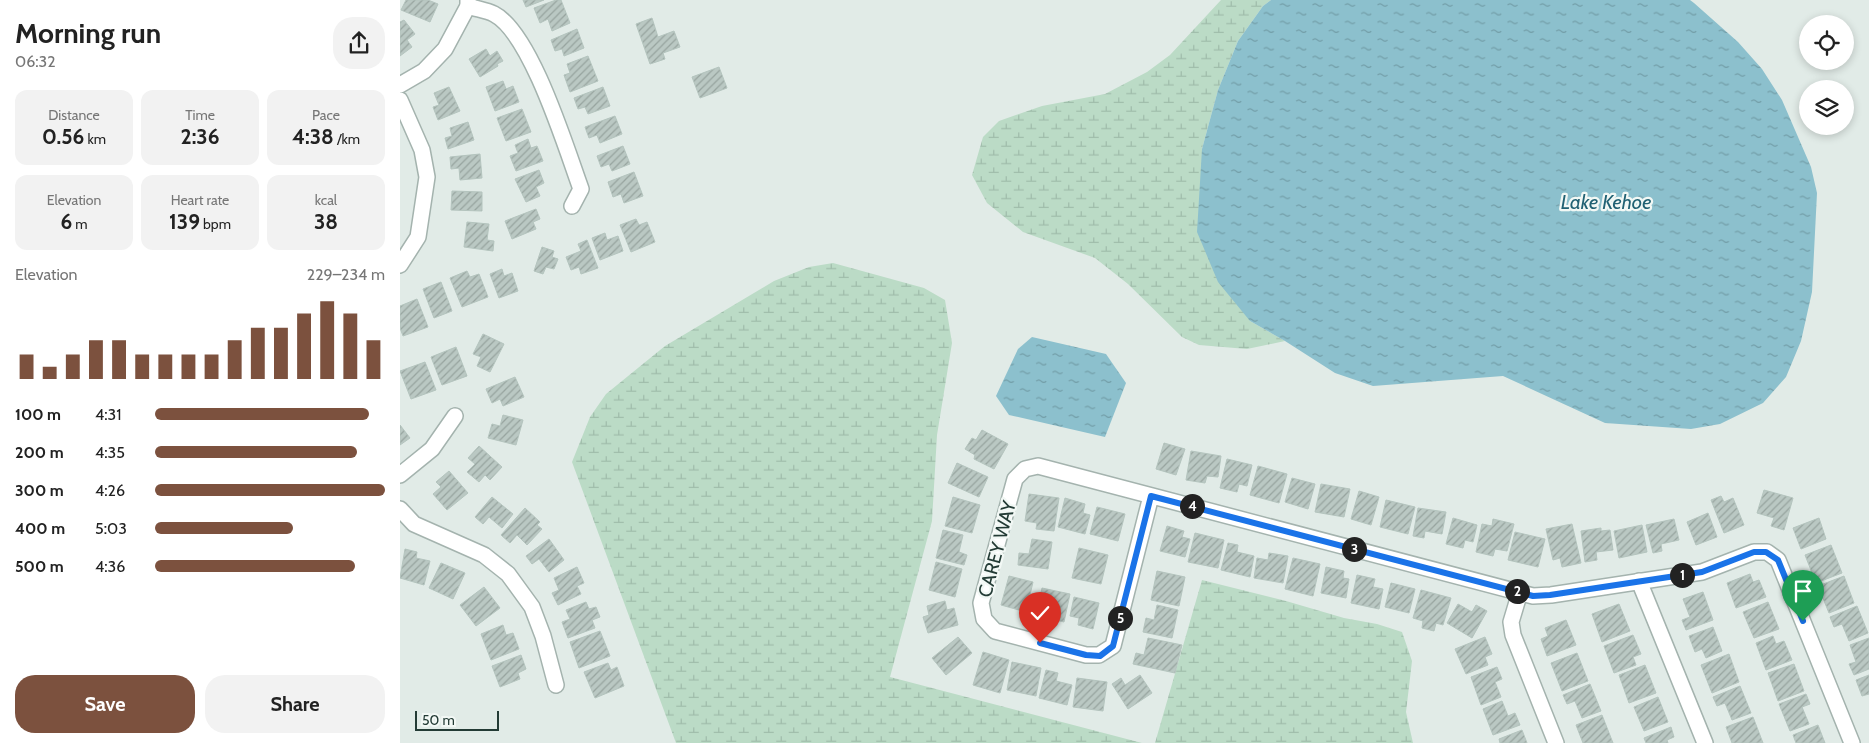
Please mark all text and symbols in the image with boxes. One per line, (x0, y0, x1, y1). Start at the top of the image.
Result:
map controls (1799, 15, 1854, 135)
button: locate (1799, 15, 1854, 70)
text: Morning run (15, 16, 161, 50)
button: share (333, 17, 385, 69)
text: 06:32 (15, 52, 56, 71)
button: layers (1799, 80, 1854, 135)
text: Distance (48, 106, 100, 124)
text: Time (185, 106, 215, 124)
text: Pace (312, 106, 340, 124)
text: 0.56 (42, 124, 84, 149)
text: 2:36 (181, 124, 219, 149)
text: 4:38 (292, 124, 334, 149)
text: km (84, 130, 106, 148)
text: /km (334, 130, 360, 148)
water label: Lake Kehoe (1561, 190, 1651, 214)
text: Elevation (47, 191, 101, 209)
text: Heart rate (171, 191, 229, 209)
text: kcal (315, 191, 337, 209)
text: 6 (60, 209, 72, 234)
text: 139 (169, 209, 200, 234)
text: 38 (314, 209, 338, 234)
text: m (72, 215, 88, 233)
text: bpm (200, 215, 231, 233)
text: Elevation (15, 265, 78, 284)
text: 229–234 m (307, 265, 385, 284)
text: 100 m (15, 405, 61, 424)
text: 4:31 (95, 405, 121, 424)
text: 200 m (15, 443, 64, 462)
text: 4:35 (95, 443, 125, 462)
text: 300 m (15, 481, 64, 500)
text: 4:26 (95, 481, 125, 500)
pin: 4 (1180, 494, 1204, 518)
text: 4 (1188, 497, 1197, 515)
street label: CAREY WAY (973, 498, 1021, 600)
text: 400 m (15, 519, 65, 538)
text: 5:03 (95, 519, 127, 538)
pin: 3 (1342, 536, 1366, 562)
text: 3 (1351, 540, 1358, 558)
text: 500 m (15, 557, 64, 576)
text: 4:36 (95, 557, 125, 576)
pin: 1 (1670, 562, 1694, 588)
text: 1 (1680, 566, 1685, 584)
pin (1782, 570, 1824, 621)
icon: arrive (1789, 577, 1817, 605)
pin: 2 (1504, 578, 1530, 604)
text: 2 (1514, 582, 1521, 600)
pin (1019, 592, 1061, 643)
icon: check (1026, 599, 1054, 627)
pin: 5 (1108, 606, 1132, 630)
text: 5 (1117, 609, 1124, 627)
button: Save (15, 675, 195, 733)
button: Share (205, 675, 385, 733)
scale bar (415, 708, 499, 731)
text: 50 m (422, 711, 455, 729)

